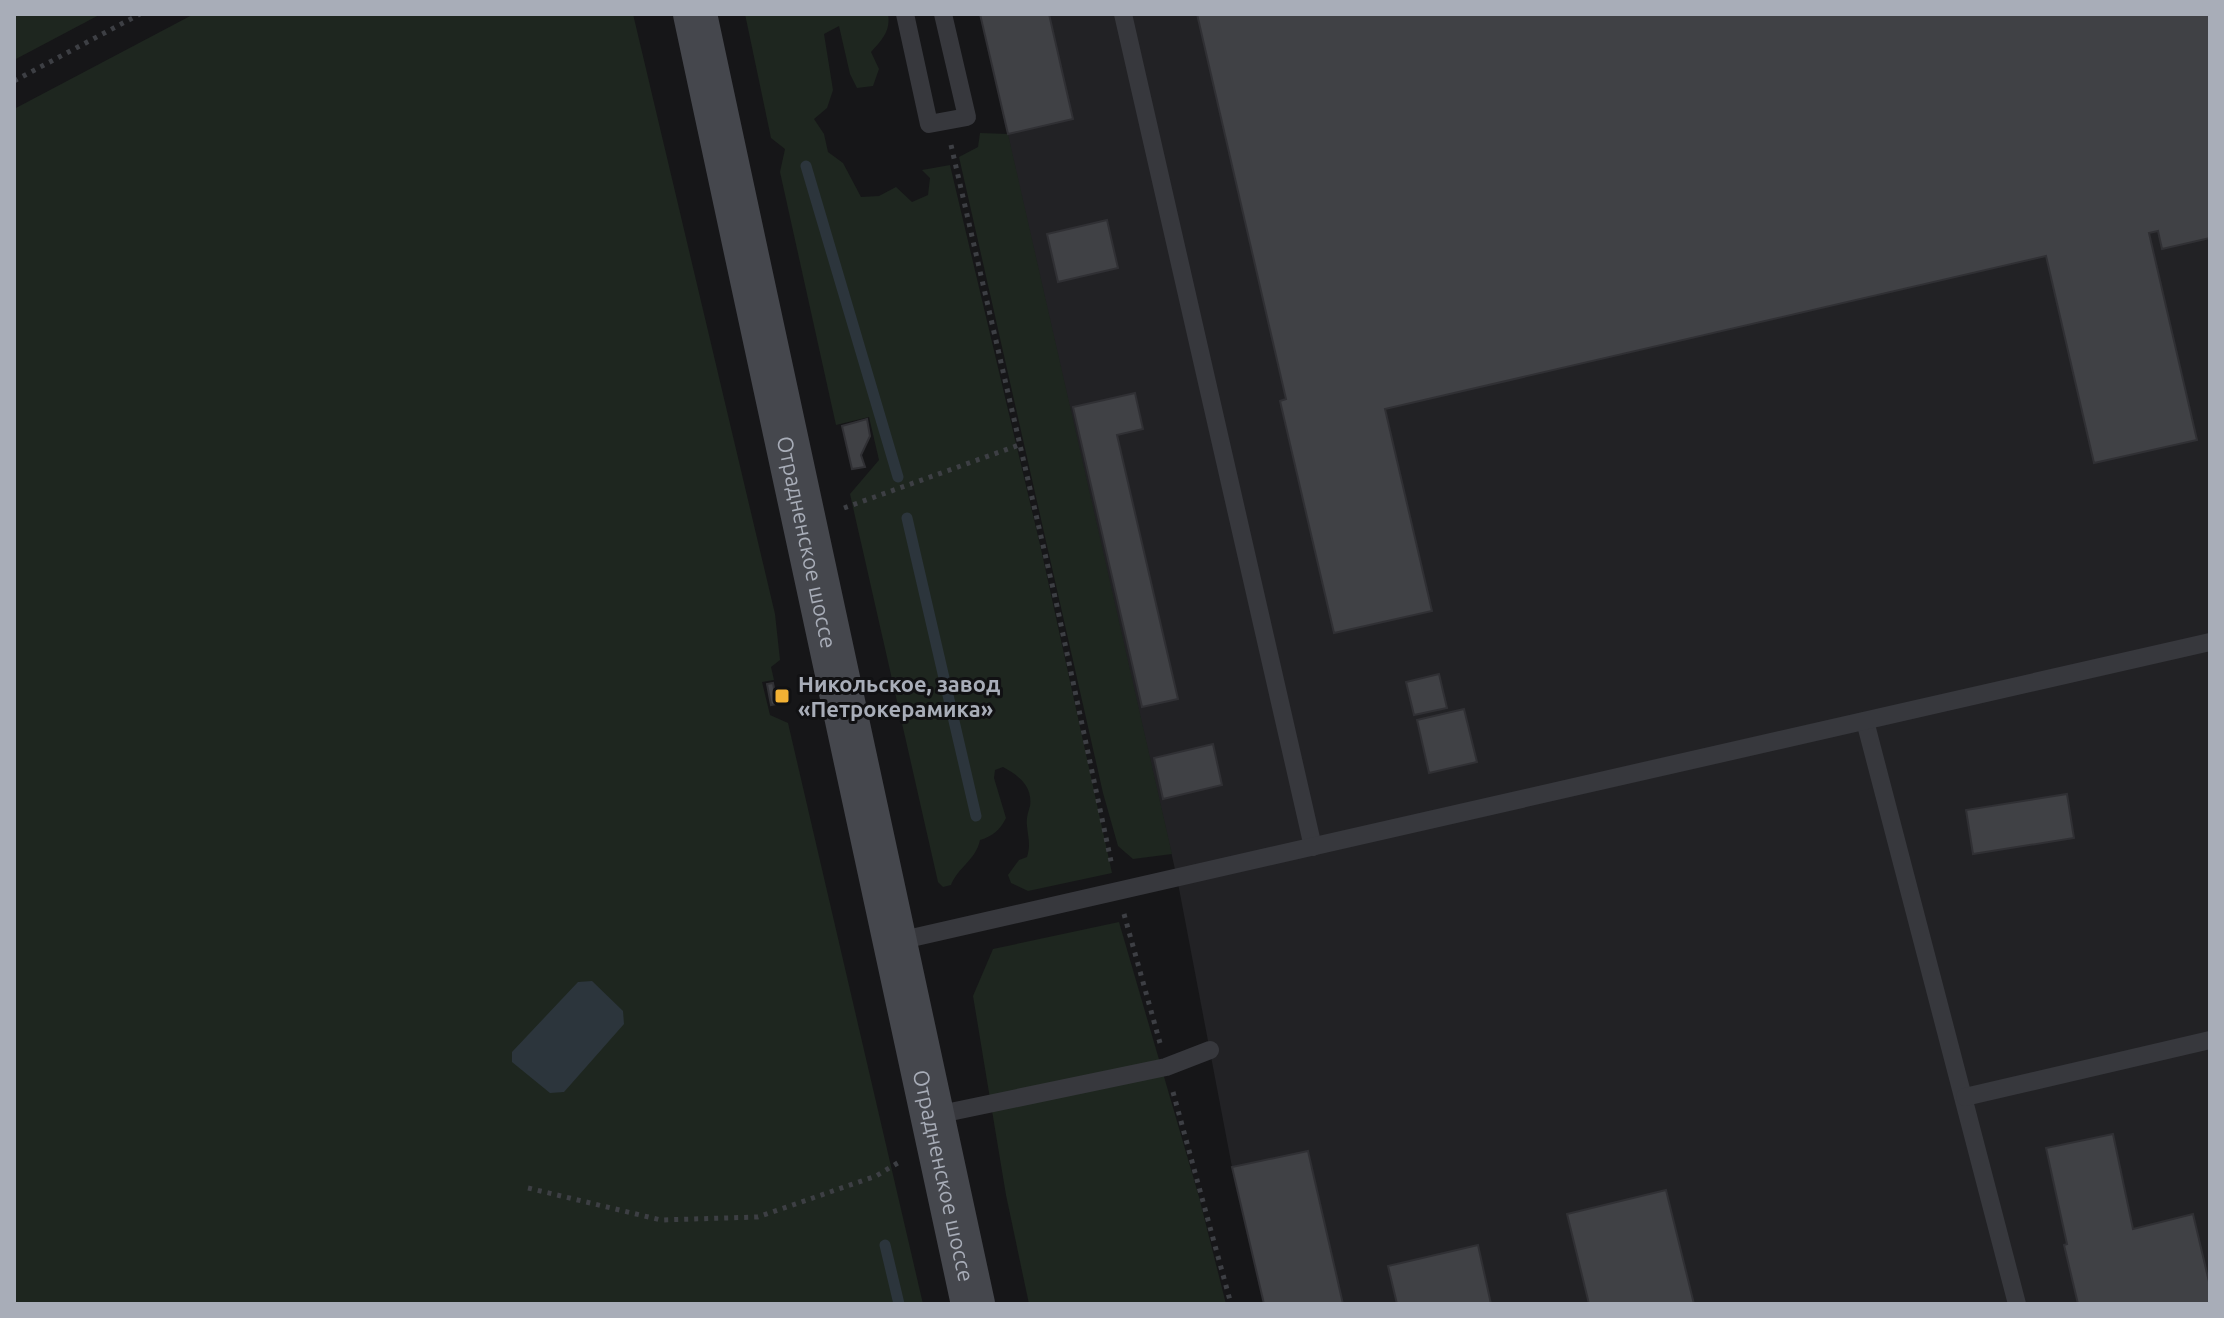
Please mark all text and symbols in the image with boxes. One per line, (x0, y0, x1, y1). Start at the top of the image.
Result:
street label: Отрадненское шоссе (773, 434, 843, 650)
place label: Никольское, завод «Петрокерамика» (798, 671, 1000, 721)
marker: Никольское, завод «Петрокерамика» (773, 687, 791, 705)
street label: Отрадненское шоссе (909, 1067, 980, 1284)

